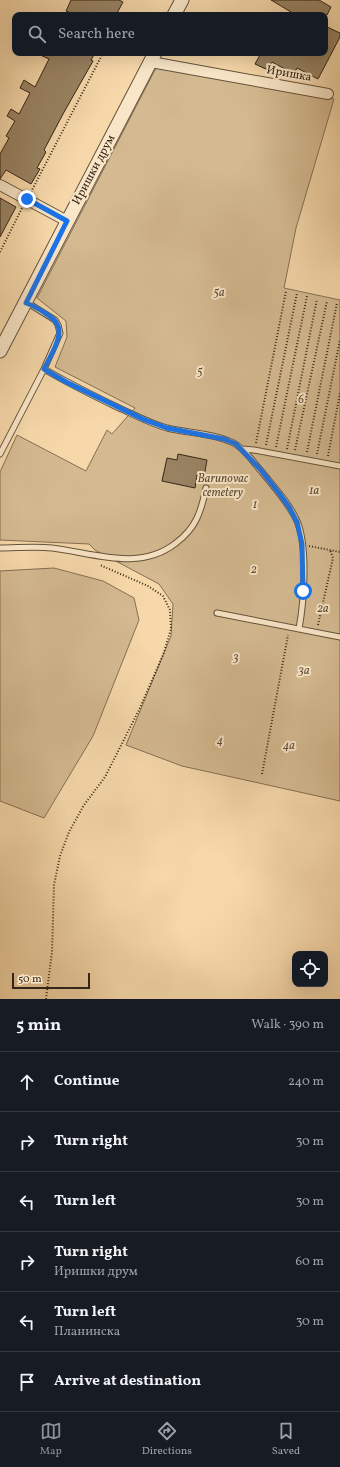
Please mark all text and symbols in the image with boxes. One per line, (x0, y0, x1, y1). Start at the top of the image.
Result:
search box (12, 12, 328, 56)
icon: search (26, 23, 48, 45)
text: Search here (58, 24, 135, 45)
street label: Иришка (265, 62, 313, 86)
street label: Иришки друм (69, 132, 119, 208)
route end (18, 190, 36, 208)
park label: 5a (212, 285, 225, 301)
park label: 5 (196, 364, 203, 380)
park label: 6 (298, 392, 305, 408)
park label: Barunovac cemetery (198, 471, 249, 501)
park label: 1a (309, 483, 319, 499)
park label: 1 (253, 497, 258, 513)
park label: 2 (251, 562, 257, 578)
route start (294, 582, 312, 600)
park label: 2a (317, 601, 329, 617)
park label: 3 (232, 650, 239, 666)
park label: 3a (297, 663, 310, 679)
park label: 4 (217, 733, 223, 749)
park label: 4a (283, 738, 295, 754)
map controls (292, 951, 328, 987)
button: locate (292, 951, 328, 987)
scale bar (12, 971, 90, 990)
text: 50 m (18, 972, 42, 987)
text: 5 min (16, 1014, 61, 1037)
text: Walk · 390 m (251, 1016, 324, 1034)
icon: ahead (16, 1071, 38, 1093)
text: Continue (54, 1071, 119, 1092)
text: 240 m (288, 1073, 324, 1091)
icon: right (16, 1131, 38, 1153)
text: Turn right (54, 1131, 128, 1152)
text: 30 m (296, 1133, 324, 1151)
icon: left (16, 1191, 38, 1213)
text: Turn left (54, 1191, 116, 1212)
text: 30 m (296, 1193, 324, 1211)
text: Turn right (54, 1242, 128, 1263)
icon: right (16, 1251, 38, 1273)
text: 60 m (296, 1253, 324, 1271)
text: Иришки друм (54, 1263, 138, 1281)
text: Turn left (54, 1302, 116, 1323)
icon: left (16, 1311, 38, 1333)
text: 30 m (296, 1313, 324, 1331)
text: Планинска (54, 1323, 120, 1341)
icon: arrive (16, 1371, 38, 1393)
text: Arrive at destination (54, 1371, 201, 1392)
tab: Map (40, 1420, 62, 1459)
tab: Directions (142, 1420, 192, 1459)
tab: Saved (272, 1420, 300, 1459)

